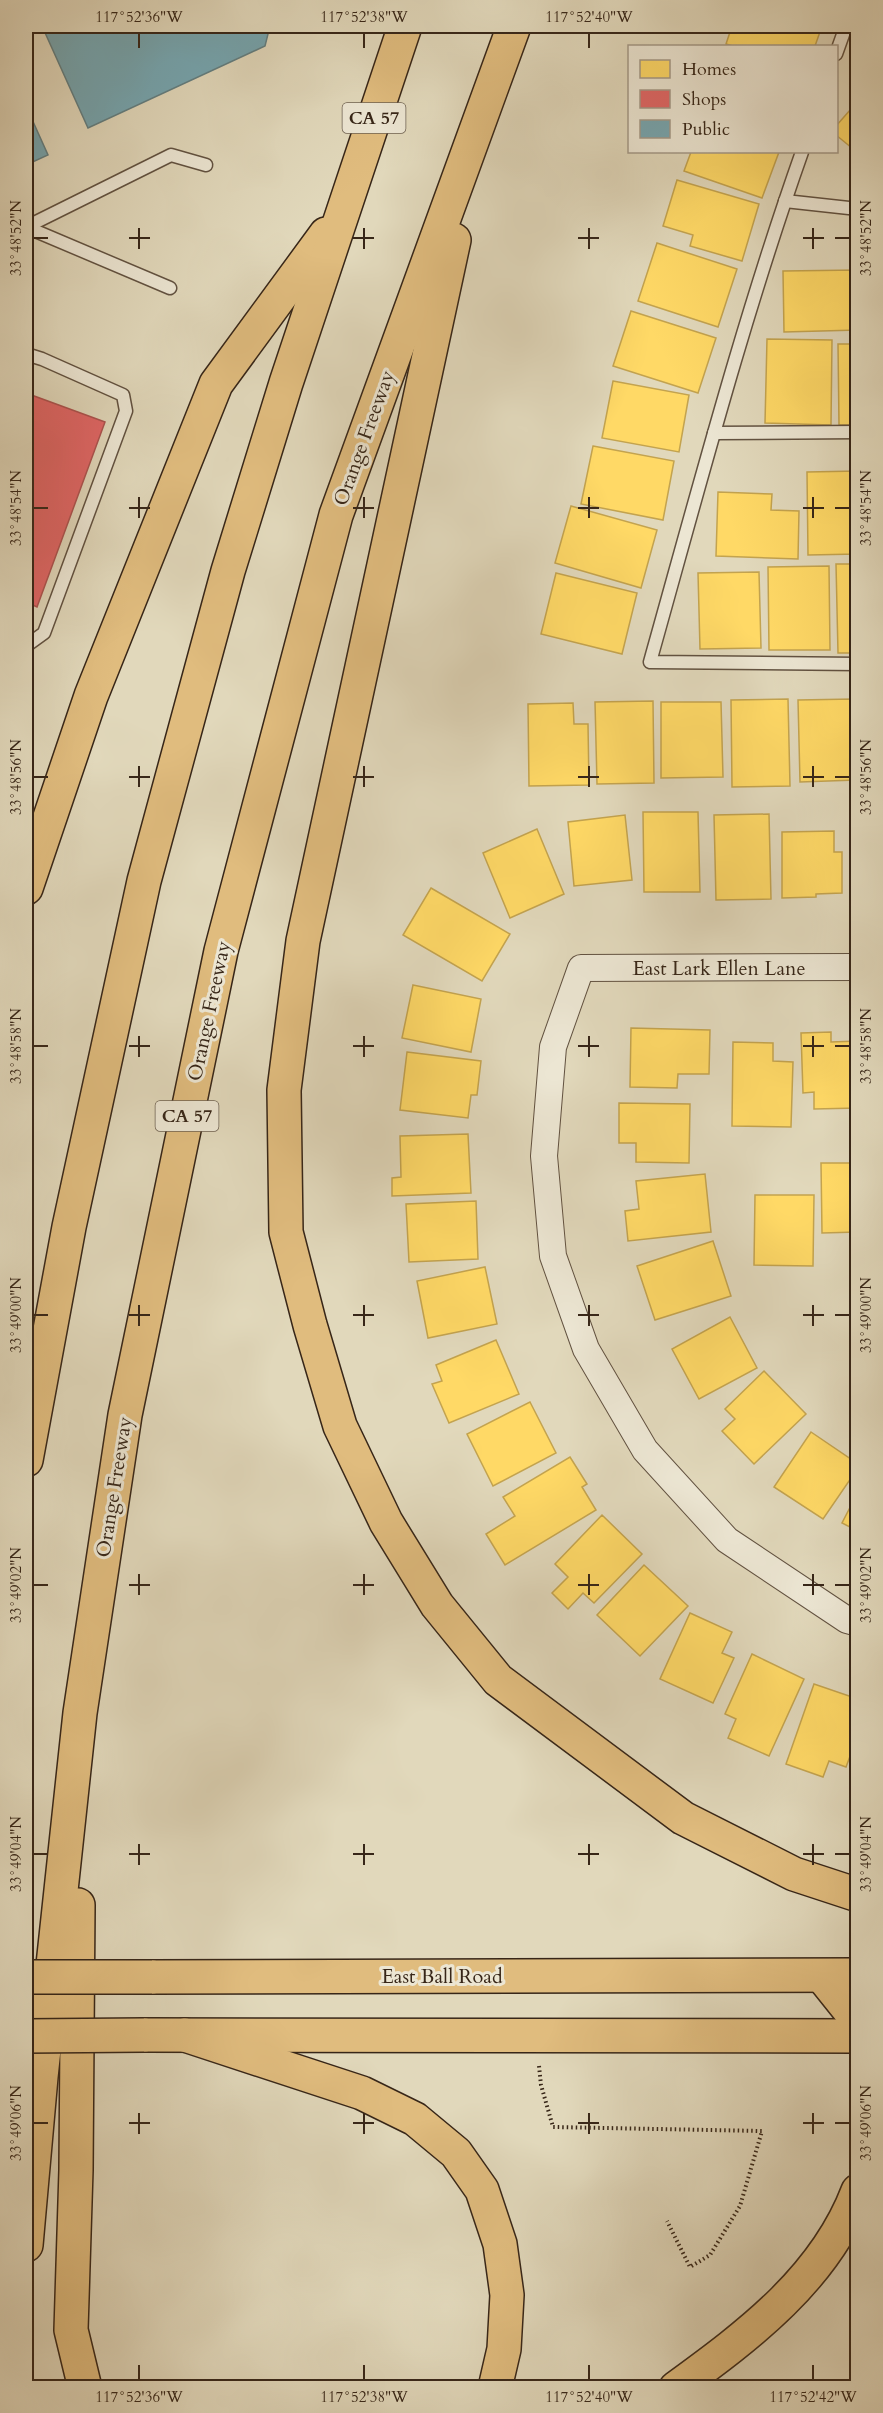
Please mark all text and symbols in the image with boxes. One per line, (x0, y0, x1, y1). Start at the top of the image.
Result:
text: 117°52'36"W (95, 7, 183, 27)
text: 117°52'38"W (320, 7, 408, 27)
text: 117°52'40"W (545, 7, 633, 27)
legend (628, 45, 838, 153)
text: Homes (682, 57, 736, 82)
text: Shops (682, 87, 726, 112)
road number: CA 57 (342, 103, 406, 133)
text: Public (682, 117, 730, 142)
text: 33°48'52"N (6, 200, 26, 276)
text: 33°48'52"N (856, 200, 876, 276)
street label: Orange Freeway (327, 366, 401, 510)
text: 33°48'54"N (6, 470, 26, 546)
text: 33°48'54"N (856, 470, 876, 546)
text: 33°48'56"N (6, 739, 26, 815)
text: 33°48'56"N (856, 739, 876, 815)
street label: Orange Freeway (181, 938, 237, 1083)
street label: East Lark Ellen Lane (632, 955, 806, 982)
text: 33°48'58"N (6, 1008, 26, 1084)
text: 33°48'58"N (856, 1008, 876, 1084)
road number: CA 57 (156, 1101, 219, 1131)
text: 33°49'00"N (6, 1277, 26, 1353)
text: 33°49'00"N (856, 1277, 876, 1353)
street label: Orange Freeway (90, 1414, 139, 1559)
text: 33°49'02"N (6, 1547, 26, 1623)
text: 33°49'02"N (856, 1547, 876, 1623)
text: 33°49'04"N (6, 1816, 26, 1892)
text: 33°49'04"N (856, 1816, 876, 1892)
street label: East Ball Road (381, 1963, 503, 1990)
text: 33°49'06"N (6, 2085, 26, 2161)
text: 33°49'06"N (856, 2085, 876, 2161)
text: 117°52'36"W (95, 2387, 183, 2407)
text: 117°52'38"W (320, 2387, 408, 2407)
text: 117°52'40"W (545, 2387, 633, 2407)
text: 117°52'42"W (769, 2387, 857, 2407)

